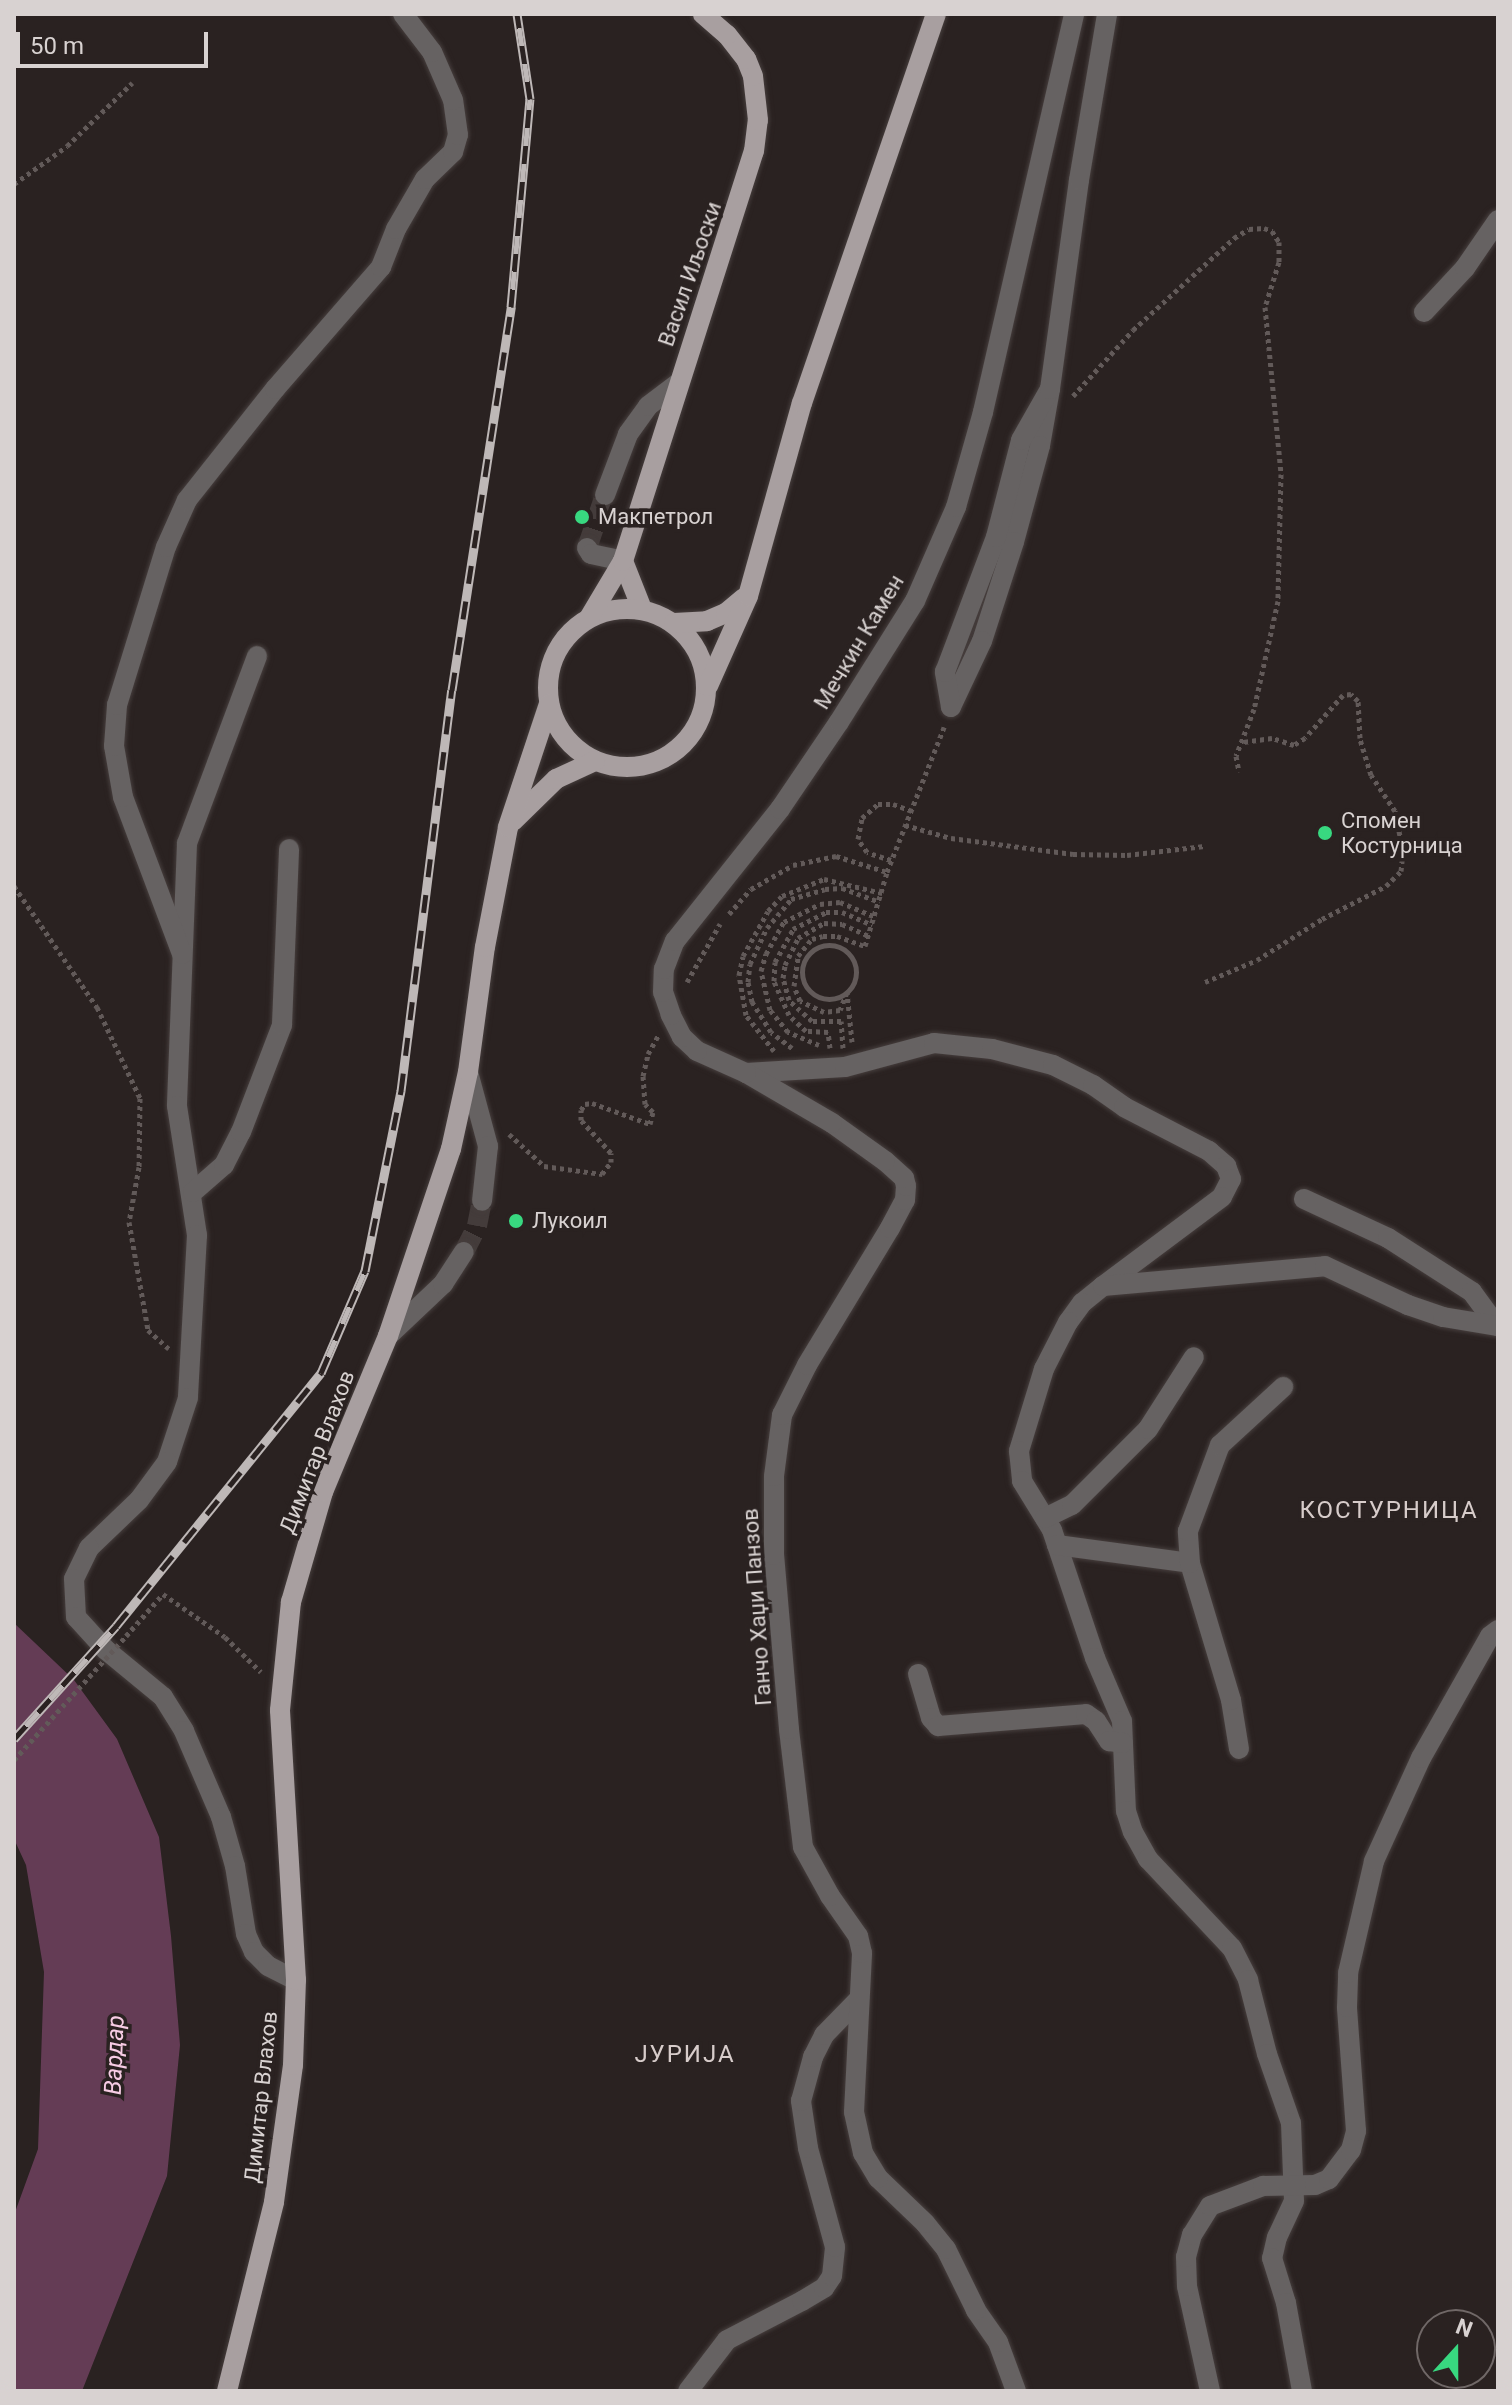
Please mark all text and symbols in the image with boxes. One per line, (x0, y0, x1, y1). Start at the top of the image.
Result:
scale bar (20, 16, 212, 66)
text: 50 m (30, 32, 84, 60)
street label: Васил Иљоски (653, 198, 727, 350)
place label: Макпетрол (598, 504, 713, 530)
marker: Макпетрол (573, 508, 591, 526)
street label: Мечкин Камен (808, 570, 910, 714)
place label: Спомен Костурница (1341, 807, 1463, 858)
marker: Спомен Костурница (1316, 824, 1334, 842)
place label: Лукоил (532, 1208, 608, 1234)
marker: Лукоил (507, 1212, 525, 1230)
street label: Димитар Влахов (274, 1367, 360, 1537)
district label: КОСТУРНИЦА (1299, 1497, 1479, 1525)
street label: Ганчо Хаџи Панзов (737, 1507, 777, 1707)
street label: Димитар Влахов (239, 2010, 283, 2184)
water label: Вардар (99, 2015, 131, 2095)
district label: ЈУРИЈА (634, 2041, 736, 2069)
north arrow (1416, 2309, 1496, 2389)
text: N (1452, 2314, 1476, 2342)

